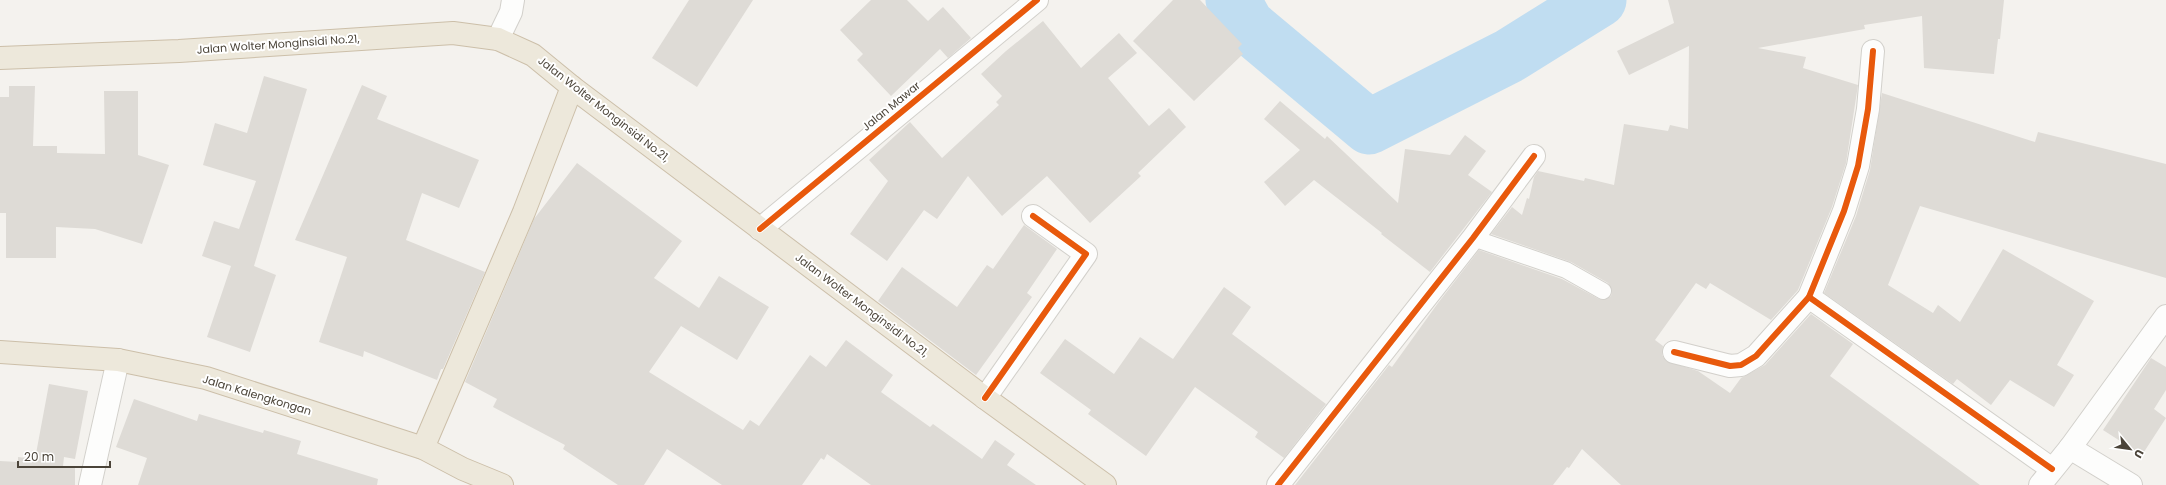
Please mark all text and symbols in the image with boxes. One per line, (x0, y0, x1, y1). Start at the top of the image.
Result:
street label: Jalan Wolter Monginsidi No.21, (196, 30, 360, 58)
street label: Jalan Wolter Monginsidi No.21, (535, 52, 673, 166)
street label: Jalan Mawar (858, 77, 924, 135)
street label: Jalan Wolter Monginsidi No.21, (792, 250, 932, 360)
street label: Jalan Kalengkongan (201, 371, 313, 419)
north arrow (2110, 429, 2150, 469)
scale bar (18, 443, 110, 469)
text: U (2130, 447, 2148, 461)
text: 20 m (24, 448, 54, 465)

